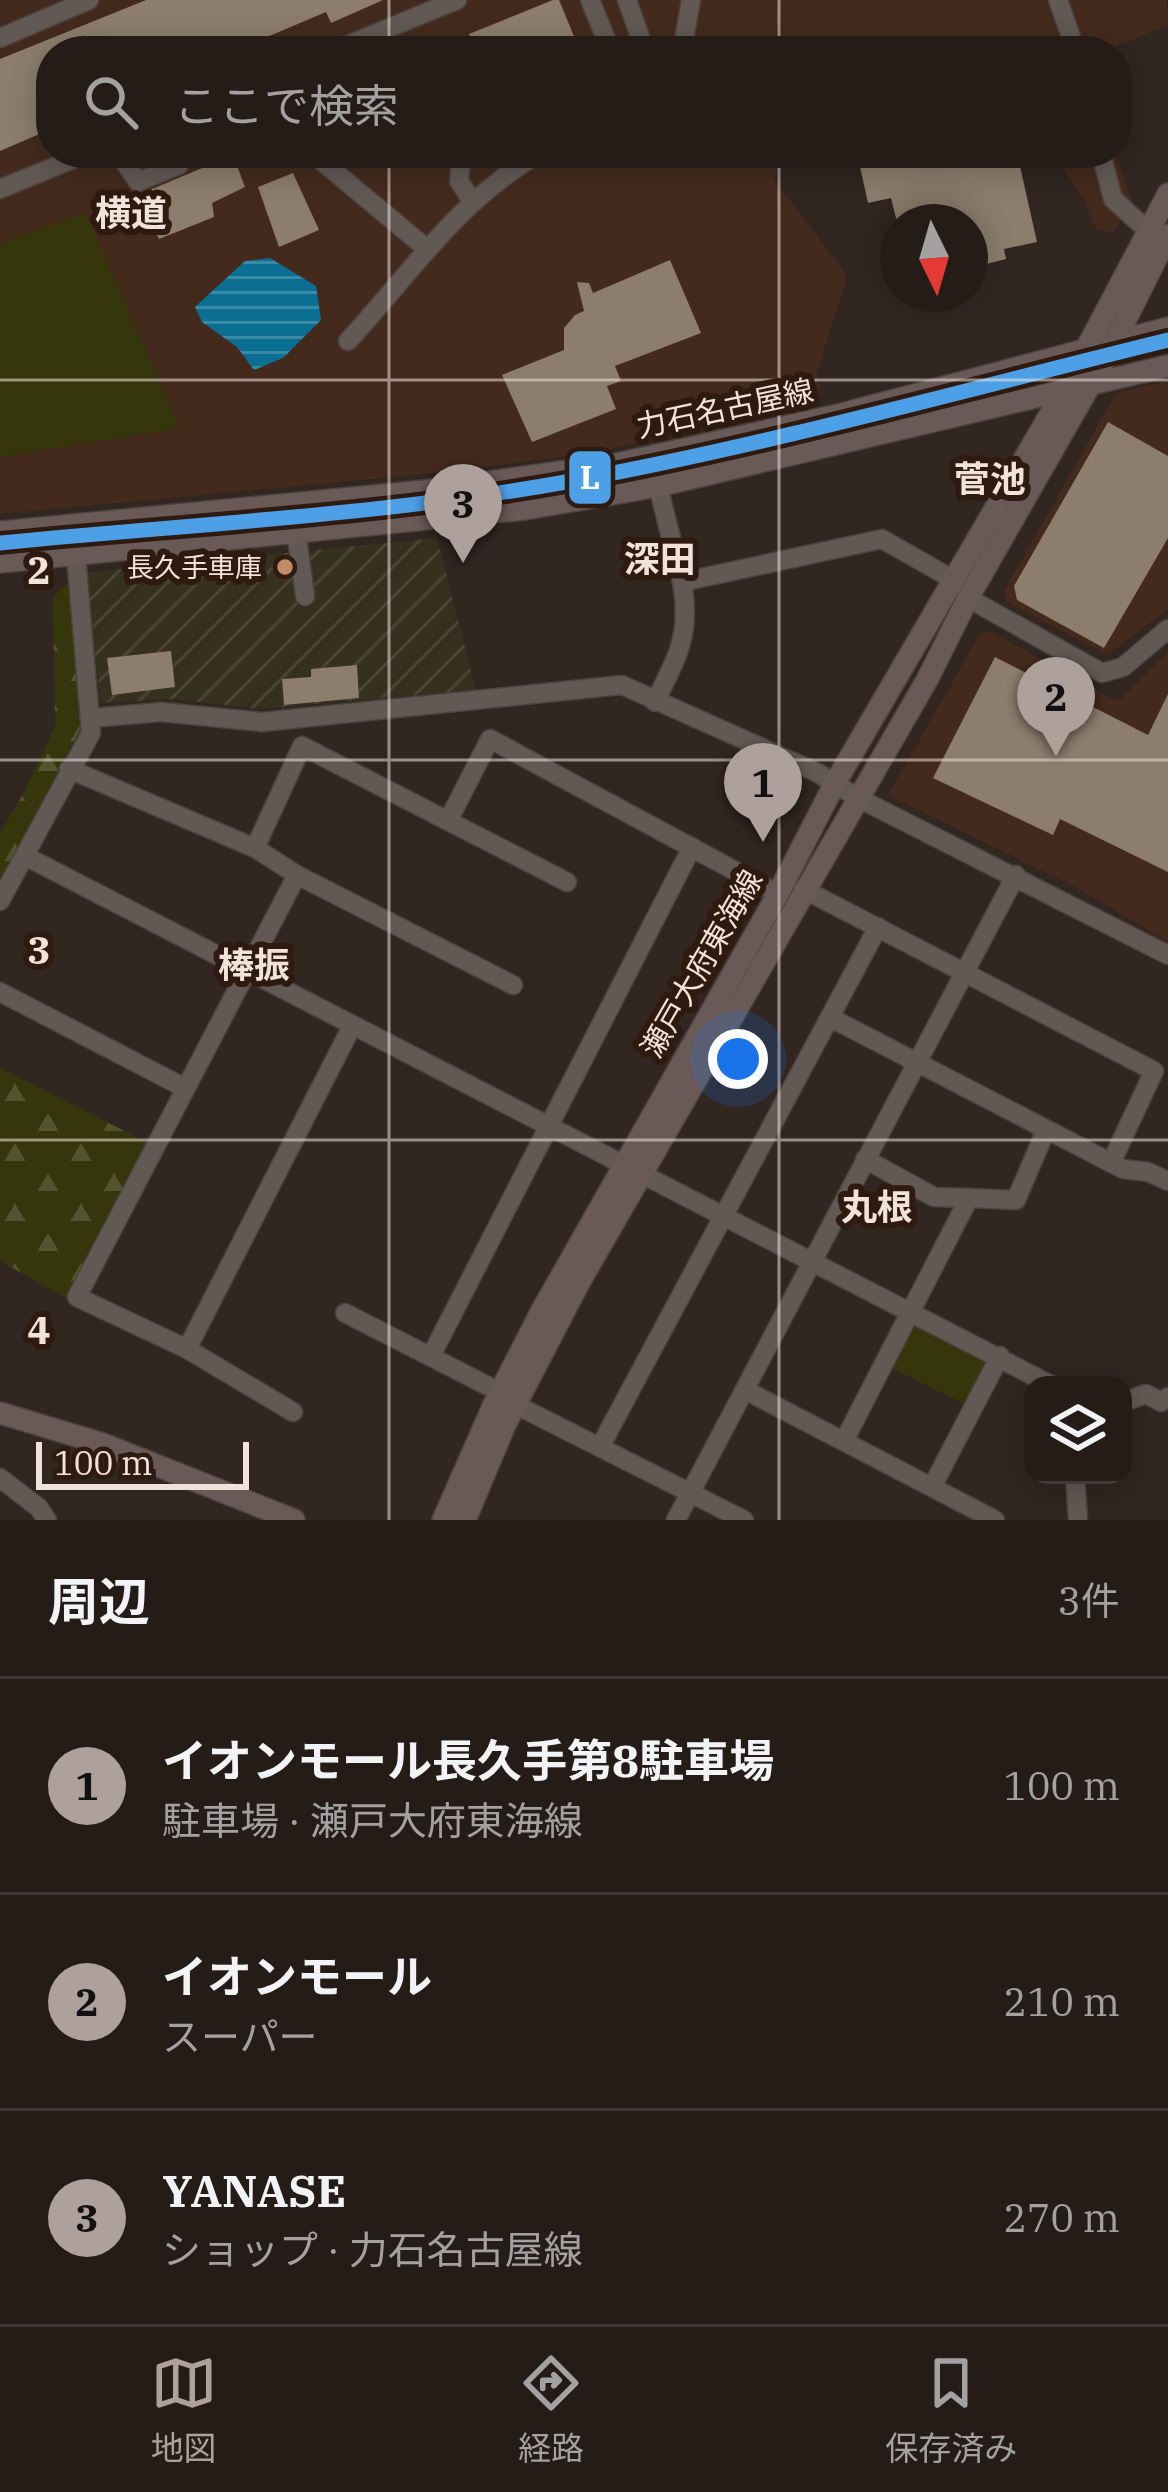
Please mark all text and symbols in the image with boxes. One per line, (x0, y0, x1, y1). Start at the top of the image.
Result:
search box (36, 36, 1132, 168)
icon: search (78, 69, 144, 135)
text: ここで検索 (174, 76, 399, 134)
district label: 横道 (95, 189, 167, 236)
north arrow (880, 204, 988, 312)
street label: 力石名古屋線 (633, 370, 817, 445)
line badge: L (567, 449, 613, 506)
text: L (580, 455, 600, 498)
district label: 菅池 (954, 455, 1026, 502)
pin: 3 (424, 464, 502, 563)
district label: 深田 (624, 535, 696, 582)
text: 2 (27, 544, 51, 595)
place label: 長久手車庫 (127, 549, 262, 584)
marker: 長久手車庫 (274, 556, 296, 578)
pin: 2 (1017, 657, 1095, 756)
pin: 1 (724, 743, 802, 842)
street label: 瀬戸大府東海線 (631, 863, 770, 1064)
text: 3 (27, 924, 51, 975)
district label: 棒振 (218, 941, 290, 988)
your location (708, 1029, 768, 1089)
district label: 丸根 (841, 1183, 913, 1230)
text: 4 (27, 1304, 51, 1355)
map controls (1024, 1376, 1132, 1484)
button: layers (1024, 1376, 1132, 1484)
scale bar (36, 1436, 249, 1489)
text: 100 m (54, 1441, 153, 1484)
text: 周辺 (48, 1568, 150, 1634)
text: 3件 (1058, 1575, 1120, 1626)
text: イオンモール長久手第8駐車場 (162, 1731, 774, 1789)
text: 1 (75, 1760, 99, 1811)
text: 100 m (1004, 1760, 1120, 1811)
text: 駐車場 · 瀬戸大府東海線 (162, 1795, 583, 1846)
text: イオンモール (162, 1947, 432, 2005)
text: 2 (75, 1976, 99, 2027)
text: 210 m (1004, 1976, 1120, 2027)
text: スーパー (162, 2011, 318, 2062)
text: YANASE (162, 2161, 346, 2219)
text: 3 (75, 2192, 99, 2243)
text: 270 m (1004, 2192, 1120, 2243)
text: ショップ · 力石名古屋線 (162, 2224, 583, 2275)
tab: 地図 (151, 2350, 217, 2470)
tab: 経路 (518, 2350, 584, 2470)
tab: 保存済み (885, 2350, 1017, 2470)

